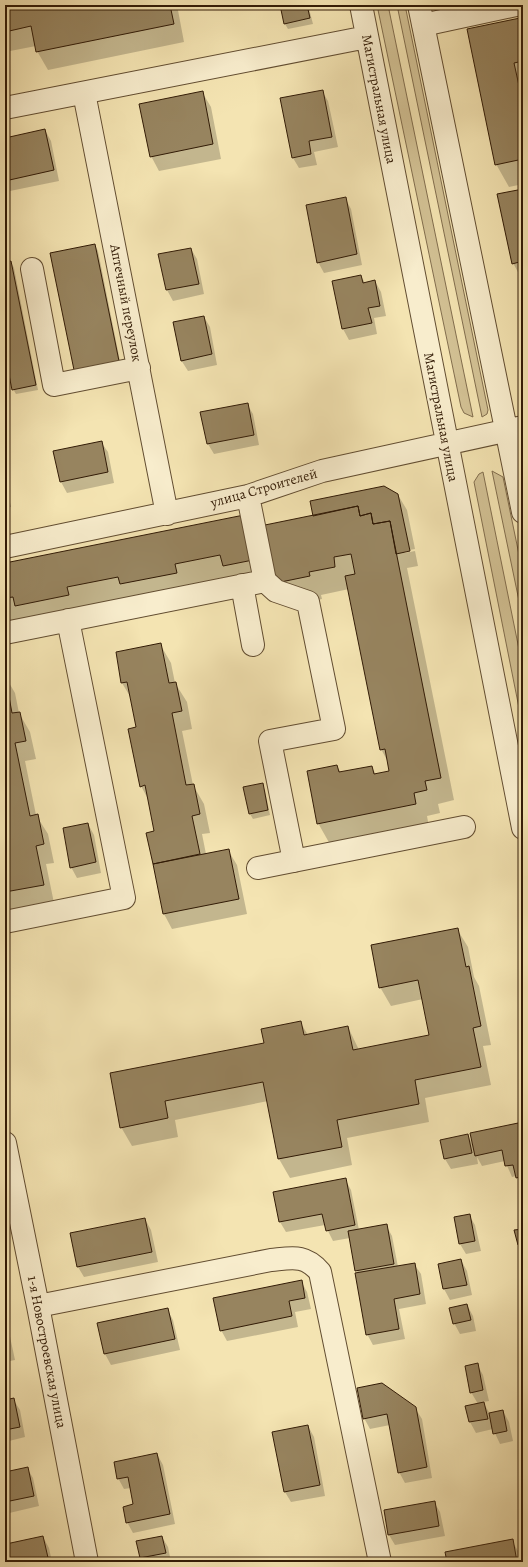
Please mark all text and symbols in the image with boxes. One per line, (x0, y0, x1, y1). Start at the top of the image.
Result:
street label: Магистральная улица (357, 33, 401, 166)
street label: Аптечный переулок (105, 242, 147, 363)
street label: Магистральная улица (419, 351, 463, 484)
street label: улица Строителей (207, 464, 320, 513)
street label: 1-я Новостроевская улица (23, 1274, 71, 1430)

